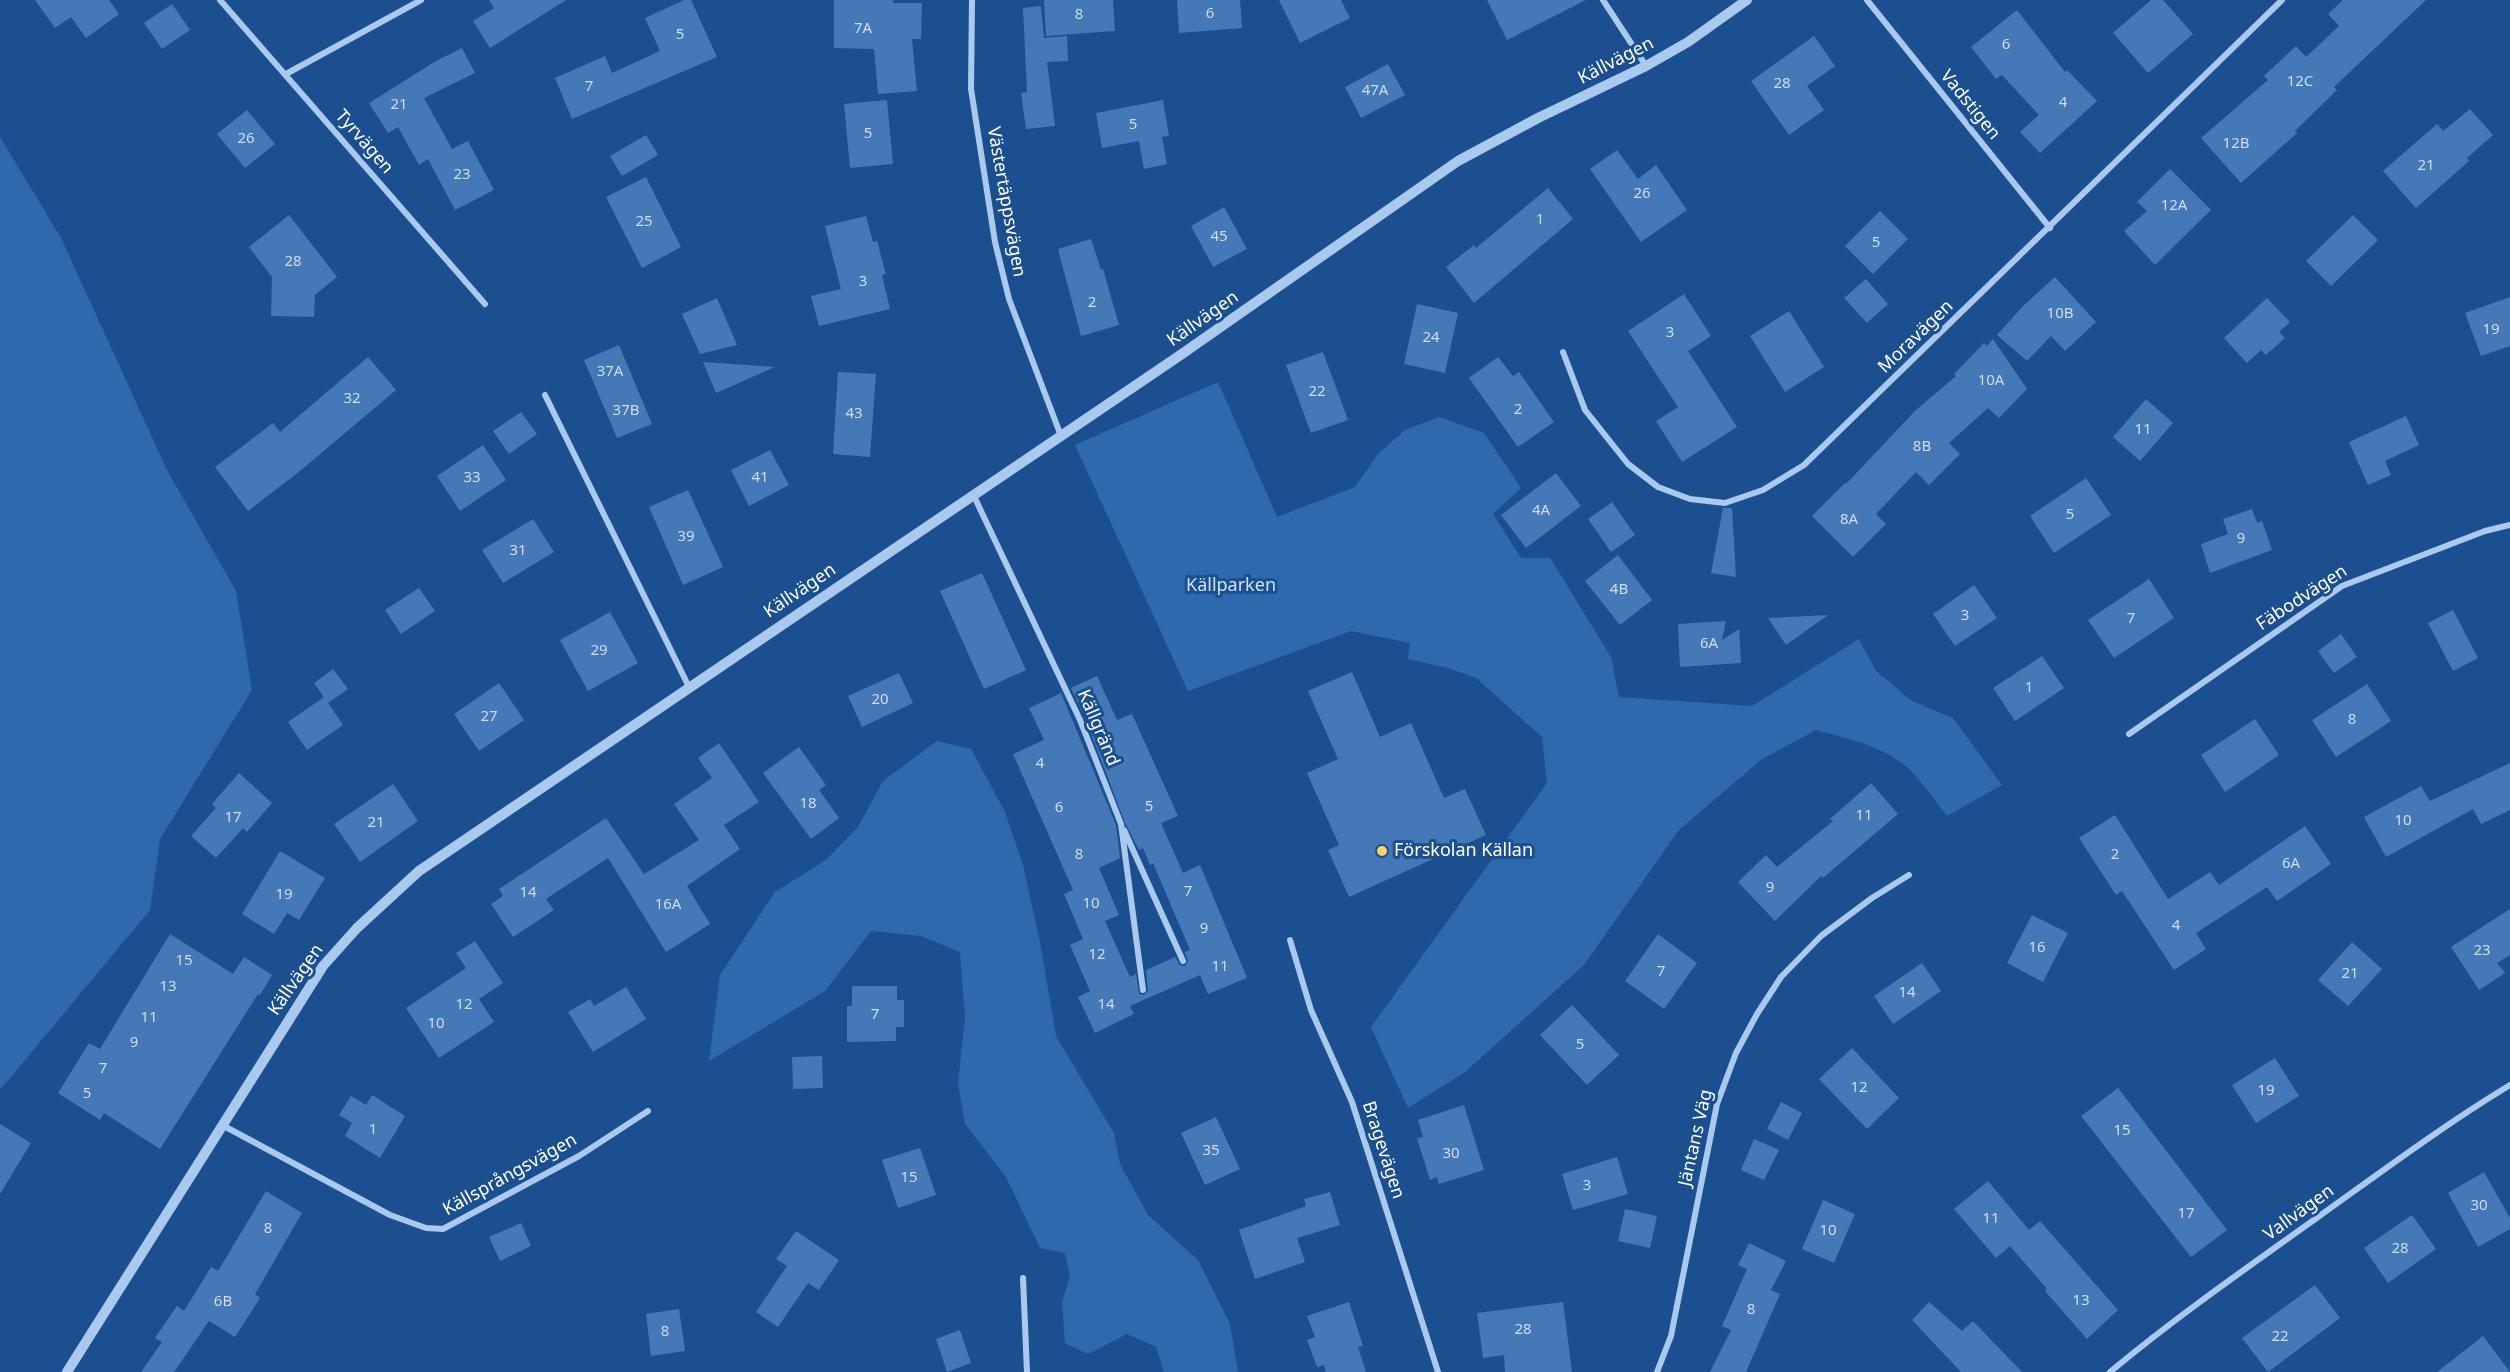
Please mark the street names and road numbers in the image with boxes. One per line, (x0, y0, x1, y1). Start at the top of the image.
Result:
street label: Källvägen (1575, 33, 1657, 89)
street label: Vadstigen (1935, 66, 2005, 144)
street label: Tyrvägen (330, 106, 398, 178)
street label: Västertäppsvägen (982, 125, 1030, 279)
street label: Källvägen (1163, 287, 1243, 351)
street label: Moravägen (1874, 296, 1958, 378)
street label: Källvägen (760, 559, 840, 623)
street label: Fäbodvägen (2252, 561, 2352, 635)
street label: Källgränd (1072, 687, 1124, 769)
street label: Källvägen (264, 940, 328, 1020)
street label: Jäntans Väg (1674, 1087, 1718, 1189)
street label: Bragevägen (1357, 1098, 1409, 1202)
street label: Källsprångsvägen (439, 1129, 581, 1221)
street label: Vallvägen (2260, 1180, 2338, 1246)

